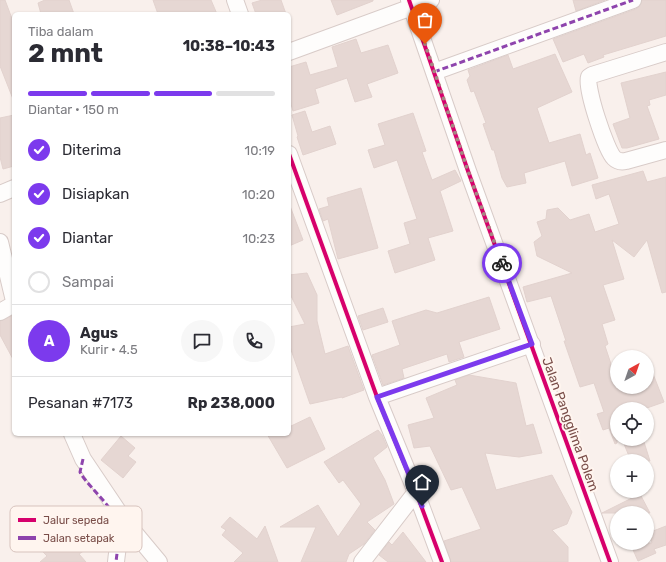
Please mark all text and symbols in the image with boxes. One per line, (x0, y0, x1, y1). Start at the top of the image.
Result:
pin (408, 3, 442, 44)
icon: bag (414, 9, 436, 31)
text: Tiba dalam (28, 24, 94, 39)
text: 10:38–10:43 (183, 37, 275, 55)
text: 2 mnt (28, 38, 103, 69)
text: Diantar · 150 m (28, 102, 119, 117)
icon: check (28, 139, 50, 161)
text: Diterima (62, 141, 121, 159)
text: 10:19 (245, 143, 275, 158)
icon: check (28, 183, 50, 205)
text: Disiapkan (62, 185, 129, 203)
text: 10:20 (242, 187, 275, 202)
icon: check (28, 227, 50, 249)
text: Diantar (62, 229, 113, 247)
text: 10:23 (242, 231, 275, 246)
courier (482, 243, 522, 283)
icon: bike (491, 252, 513, 274)
text: Sampai (62, 273, 114, 291)
button: chat (181, 320, 223, 362)
button: phone (233, 320, 275, 362)
text: Agus (80, 324, 118, 342)
text: A (44, 332, 54, 350)
text: Kurir · 4.5 (80, 342, 138, 357)
north arrow (610, 350, 654, 394)
map controls (610, 350, 654, 550)
street label: Jalan Pangglima Polem (538, 355, 602, 494)
text: Pesanan #7173 (28, 394, 133, 412)
text: Rp 238,000 (188, 394, 275, 412)
button: locate (610, 402, 654, 446)
button: + (610, 454, 654, 498)
pin (405, 465, 439, 506)
icon: home (411, 471, 433, 493)
legend (10, 506, 142, 552)
button: − (610, 506, 654, 550)
text: Jalur sepeda (43, 514, 109, 527)
text: Jalan setapak (43, 532, 115, 545)

